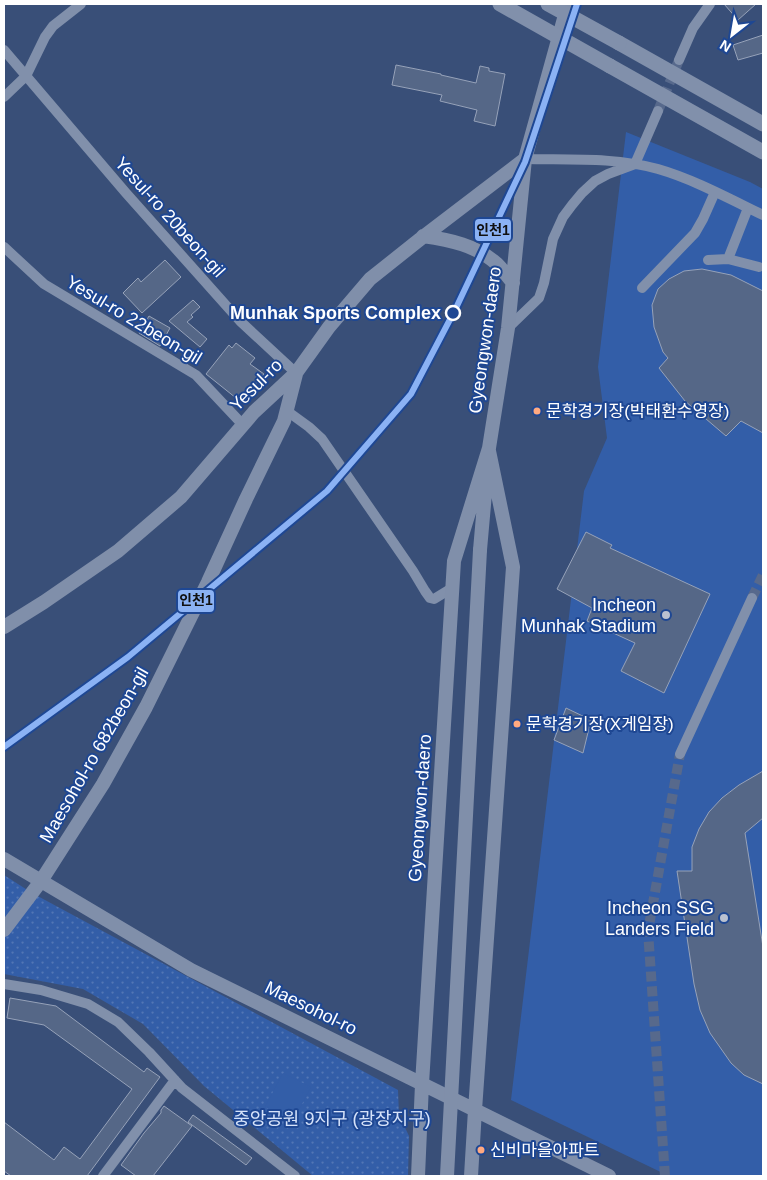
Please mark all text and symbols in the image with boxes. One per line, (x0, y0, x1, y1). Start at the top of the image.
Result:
north arrow (707, 10, 757, 60)
text: N (717, 37, 734, 56)
street label: Yesul-ro 20beon-gil (111, 153, 229, 281)
line badge: 인천1 (474, 218, 512, 242)
text: 인천1 (476, 222, 510, 238)
street label: Gyeongwon-daero (465, 265, 505, 415)
street label: Yesul-ro 22beon-gil (63, 272, 205, 368)
place label: Munhak Sports Complex (230, 303, 441, 323)
marker: Munhak Sports Complex (445, 305, 461, 321)
street label: Yesul-ro (226, 355, 286, 415)
place label: 문학경기장(박태환수영장) (546, 402, 729, 421)
marker: 문학경기장(박태환수영장) (532, 406, 542, 416)
line badge: 인천1 (177, 589, 215, 613)
text: 인천1 (179, 592, 213, 608)
place label: Incheon Munhak Stadium (521, 595, 656, 636)
marker: Incheon Munhak Stadium (660, 609, 672, 621)
street label: Maesohol-ro 682beon-gil (36, 664, 152, 846)
place label: 문학경기장(X게임장) (526, 715, 674, 734)
marker: 문학경기장(X게임장) (512, 719, 522, 729)
street label: Gyeongwon-daero (405, 733, 435, 883)
place label: Incheon SSG Landers Field (605, 898, 714, 939)
marker: Incheon SSG Landers Field (718, 912, 730, 924)
street label: Maesohol-ro (262, 977, 360, 1039)
park label: 중앙공원 9지구 (광장지구) (233, 1109, 431, 1129)
place label: 신비마을아파트 (490, 1141, 599, 1160)
marker: 신비마을아파트 (476, 1145, 486, 1155)

